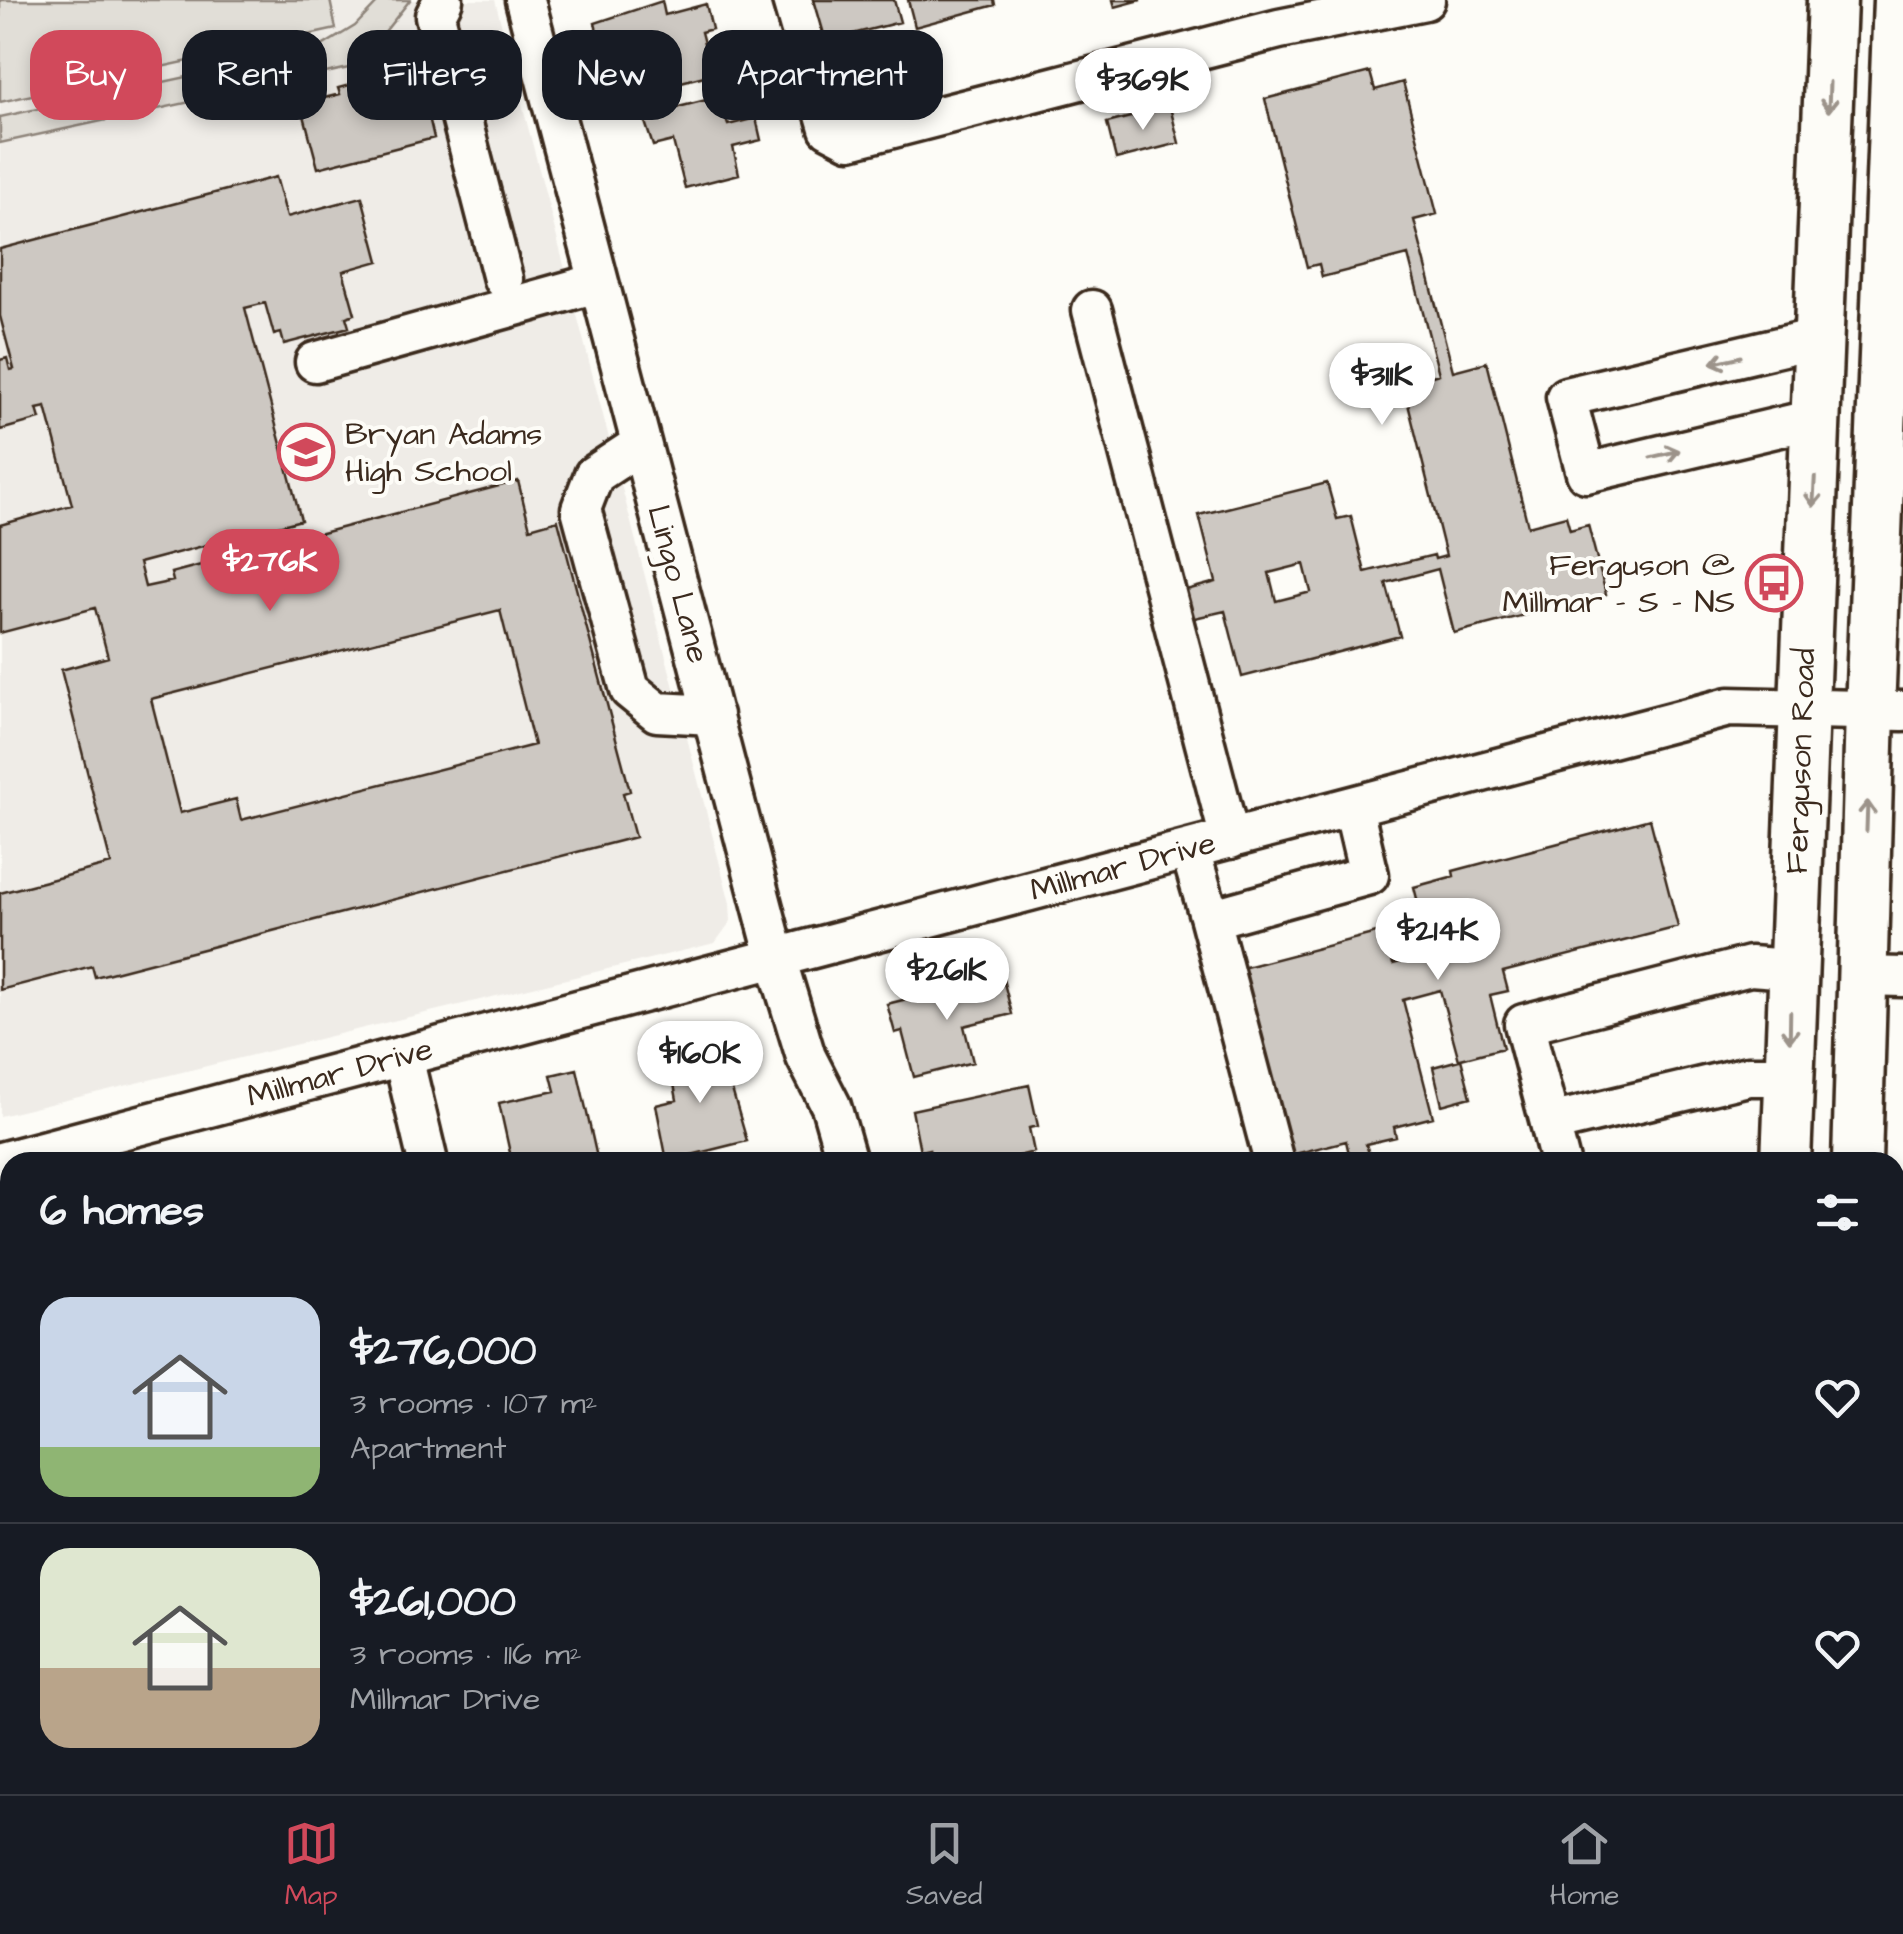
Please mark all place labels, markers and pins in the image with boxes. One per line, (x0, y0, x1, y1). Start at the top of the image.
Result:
pin: $369K (1073, 48, 1213, 133)
pin: $311K (1312, 343, 1452, 428)
place label: Bryan Adams High School (345, 412, 542, 494)
school or university icon: Bryan Adams High School (276, 422, 336, 482)
pin: $276K (200, 529, 340, 614)
place label: Ferguson @ Millmar - S - NS (1502, 543, 1735, 625)
bus stop icon: Ferguson @ Millmar - S - NS (1744, 553, 1804, 613)
pin: $214K (1368, 898, 1508, 983)
pin: $261K (877, 938, 1017, 1023)
pin: $160K (630, 1021, 770, 1106)

